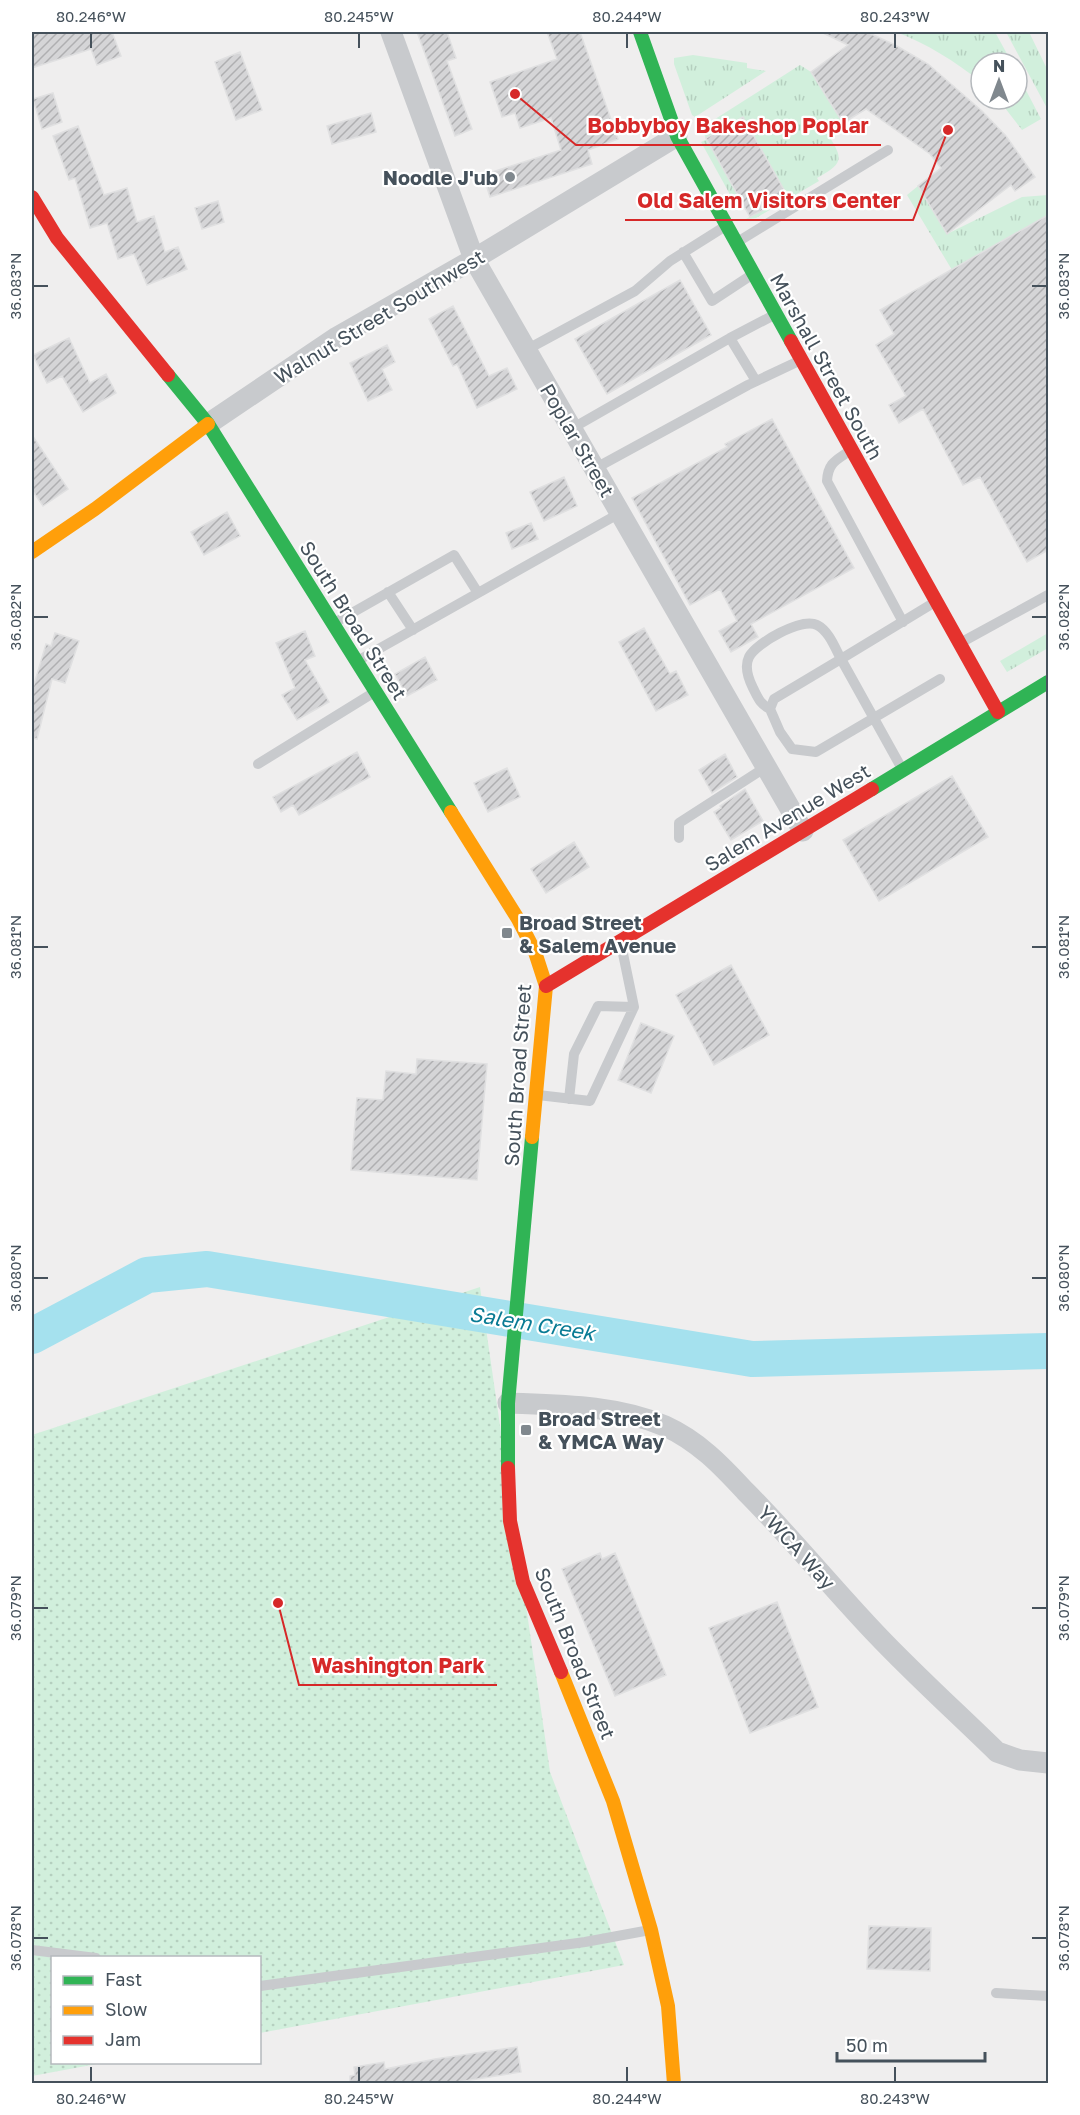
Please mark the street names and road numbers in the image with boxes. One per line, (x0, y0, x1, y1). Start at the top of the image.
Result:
street label: Walnut Street Southwest (270, 244, 488, 388)
street label: Marshall Street South (766, 268, 888, 464)
street label: Poplar Street (536, 379, 620, 501)
street label: South Broad Street (295, 536, 413, 704)
street label: Salem Avenue West (700, 758, 874, 876)
street label: South Broad Street (499, 983, 535, 1167)
street label: YWCA Way (753, 1500, 841, 1594)
street label: South Broad Street (531, 1564, 621, 1742)

